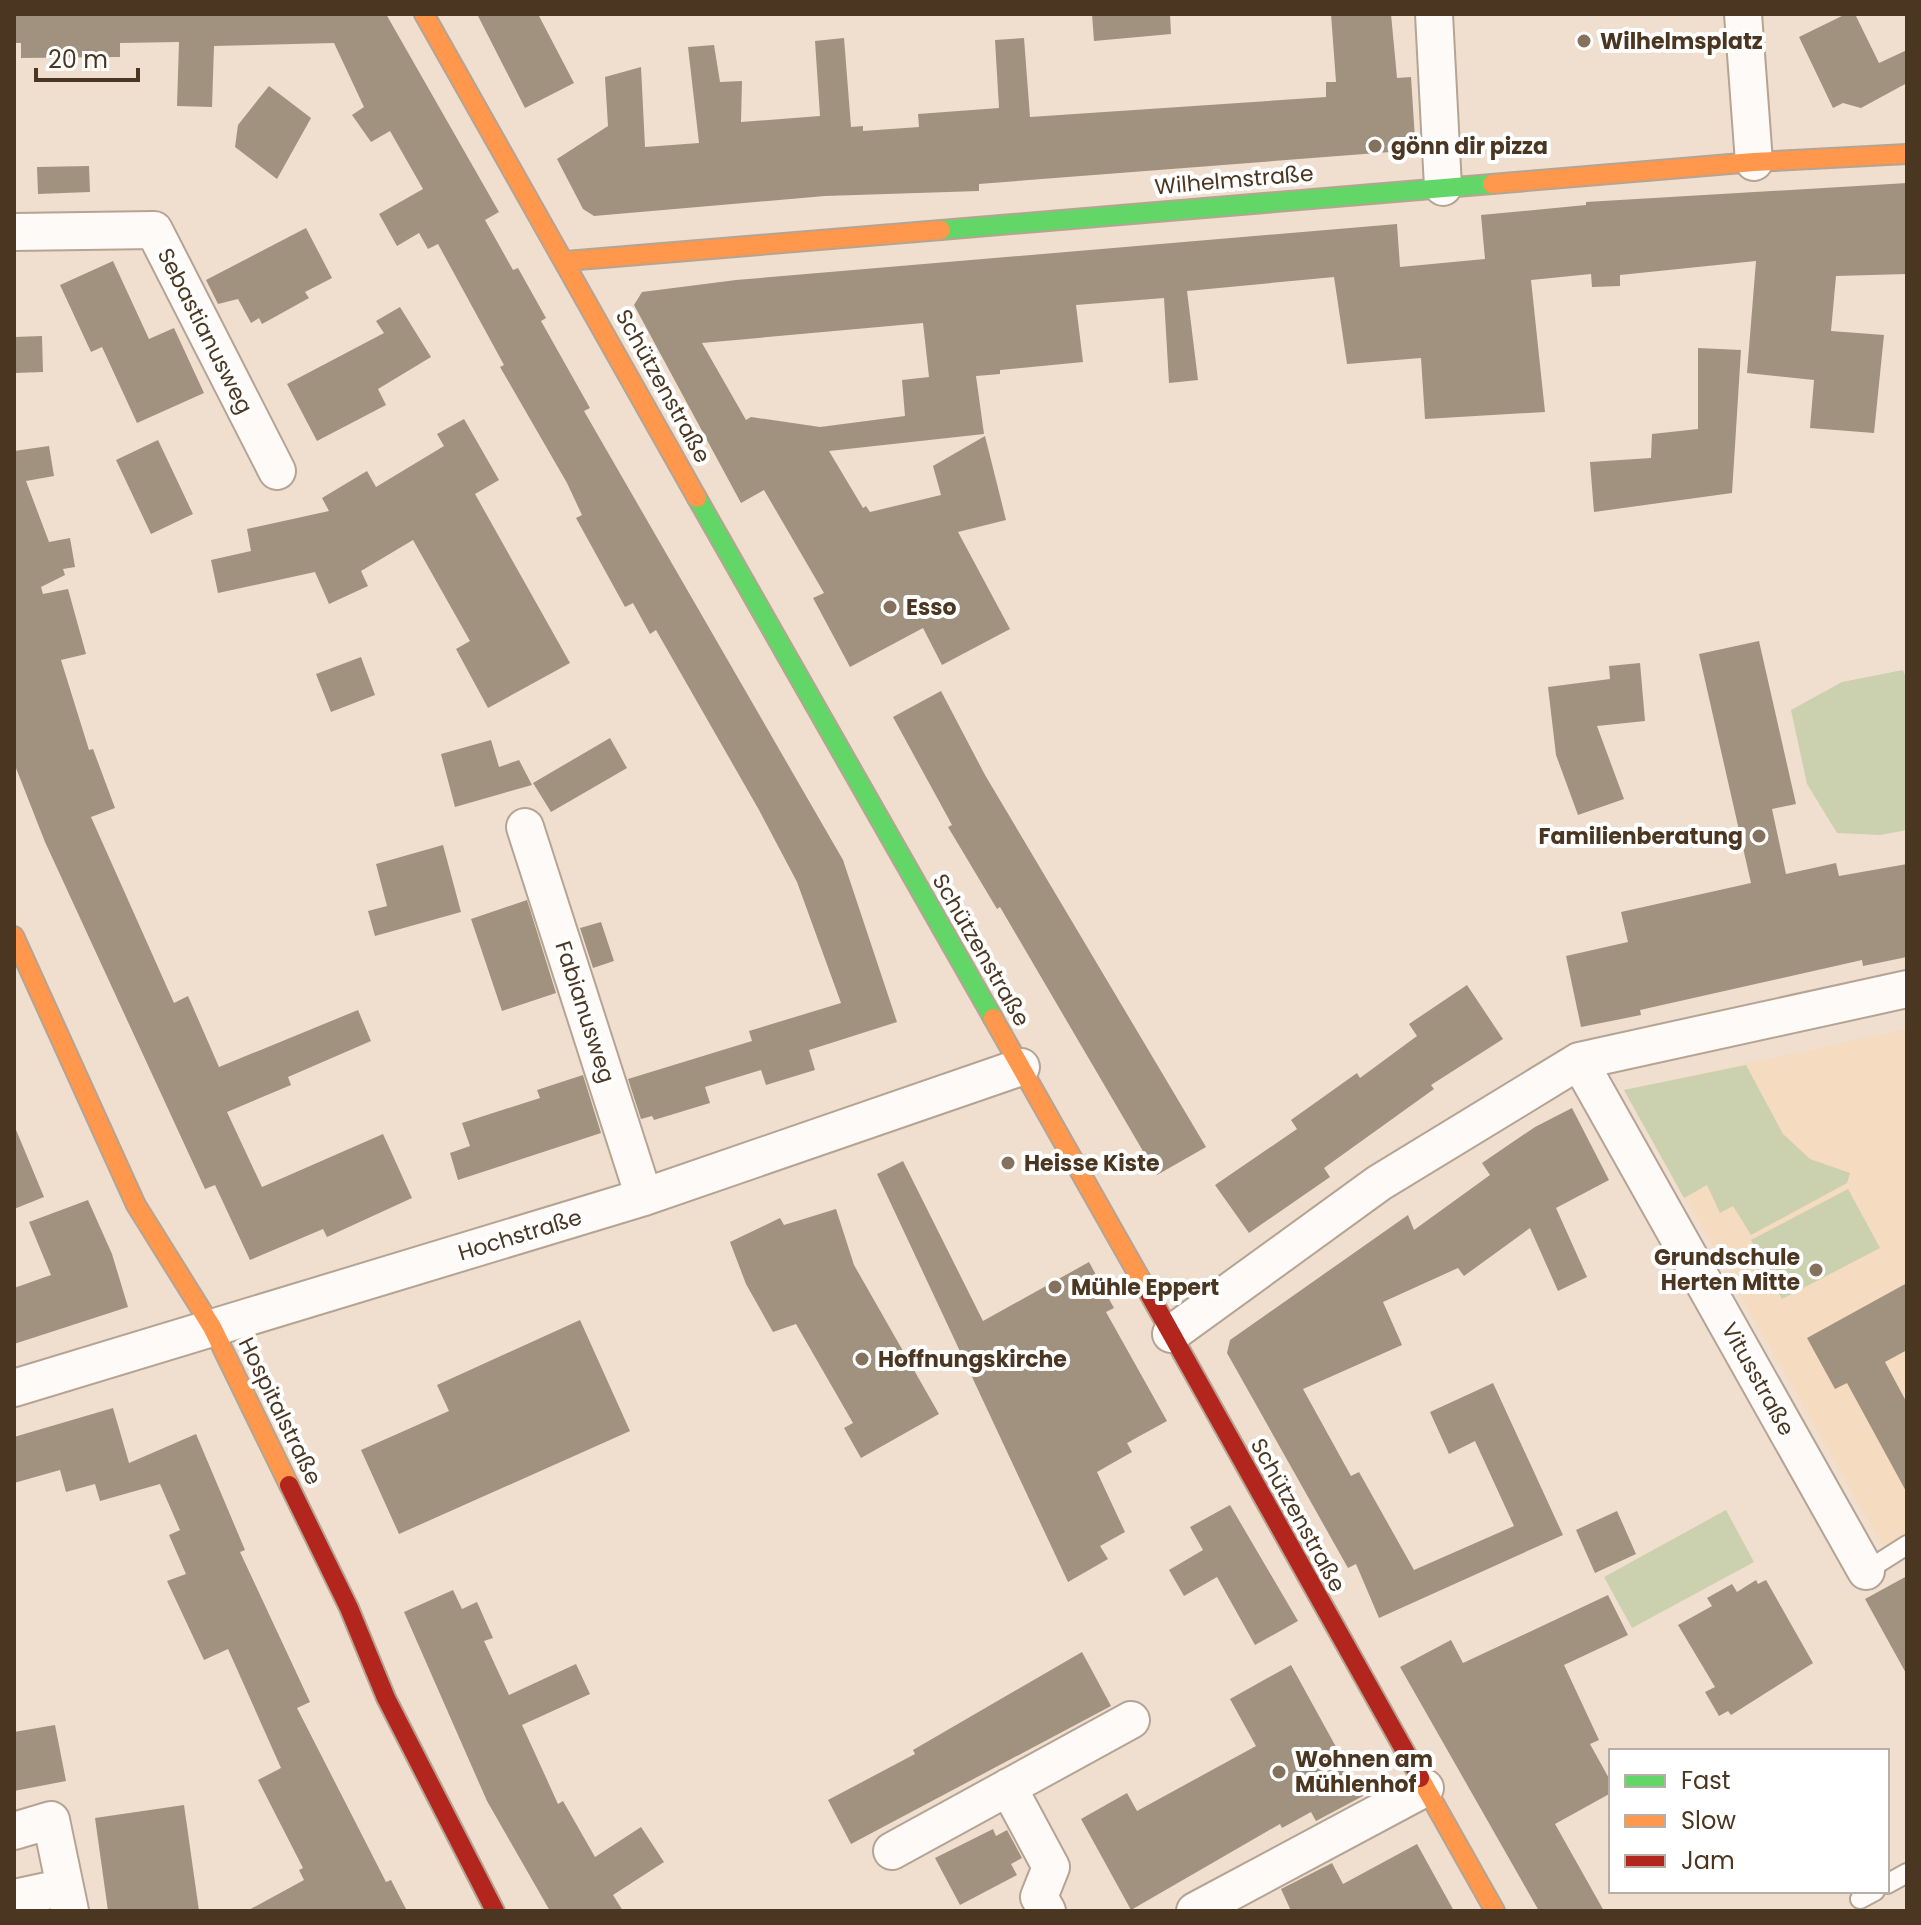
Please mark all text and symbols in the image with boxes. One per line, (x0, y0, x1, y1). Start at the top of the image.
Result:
place label: Wilhelmsplatz (1600, 26, 1763, 57)
scale bar (36, 32, 138, 82)
marker: Wilhelmsplatz (1575, 32, 1593, 50)
text: 20 m (48, 43, 108, 76)
place label: gönn dir pizza (1391, 131, 1548, 162)
marker: gönn dir pizza (1366, 137, 1384, 155)
street label: Wilhelmstraße (1153, 158, 1315, 202)
street label: Sebastianusweg (150, 243, 260, 419)
street label: Schützenstraße (608, 304, 718, 468)
place label: Esso (906, 592, 956, 623)
marker: Esso (881, 598, 899, 616)
place label: Familienberatung (1539, 821, 1743, 852)
marker: Familienberatung (1750, 827, 1768, 845)
street label: Schützenstraße (925, 868, 1037, 1032)
street label: Fabianusweg (547, 937, 623, 1087)
place label: Heisse Kiste (1024, 1148, 1159, 1179)
marker: Heisse Kiste (999, 1154, 1017, 1172)
street label: Hochstraße (454, 1201, 586, 1269)
place label: Grundschule Herten Mitte (1654, 1242, 1800, 1298)
marker: Grundschule Herten Mitte (1807, 1261, 1825, 1279)
place label: Mühle Eppert (1071, 1272, 1219, 1303)
marker: Mühle Eppert (1046, 1278, 1064, 1296)
street label: Vitusstraße (1714, 1317, 1802, 1441)
street label: Hospitalstraße (231, 1332, 329, 1490)
place label: Hoffnungskirche (878, 1344, 1067, 1375)
marker: Hoffnungskirche (853, 1350, 871, 1368)
street label: Schützenstraße (1243, 1433, 1353, 1597)
place label: Wohnen am Mühlenhof (1295, 1744, 1433, 1800)
legend (1609, 1749, 1889, 1893)
marker: Wohnen am Mühlenhof (1270, 1763, 1288, 1781)
text: Fast (1681, 1764, 1731, 1797)
text: Slow (1681, 1804, 1736, 1837)
text: Jam (1681, 1844, 1735, 1877)

